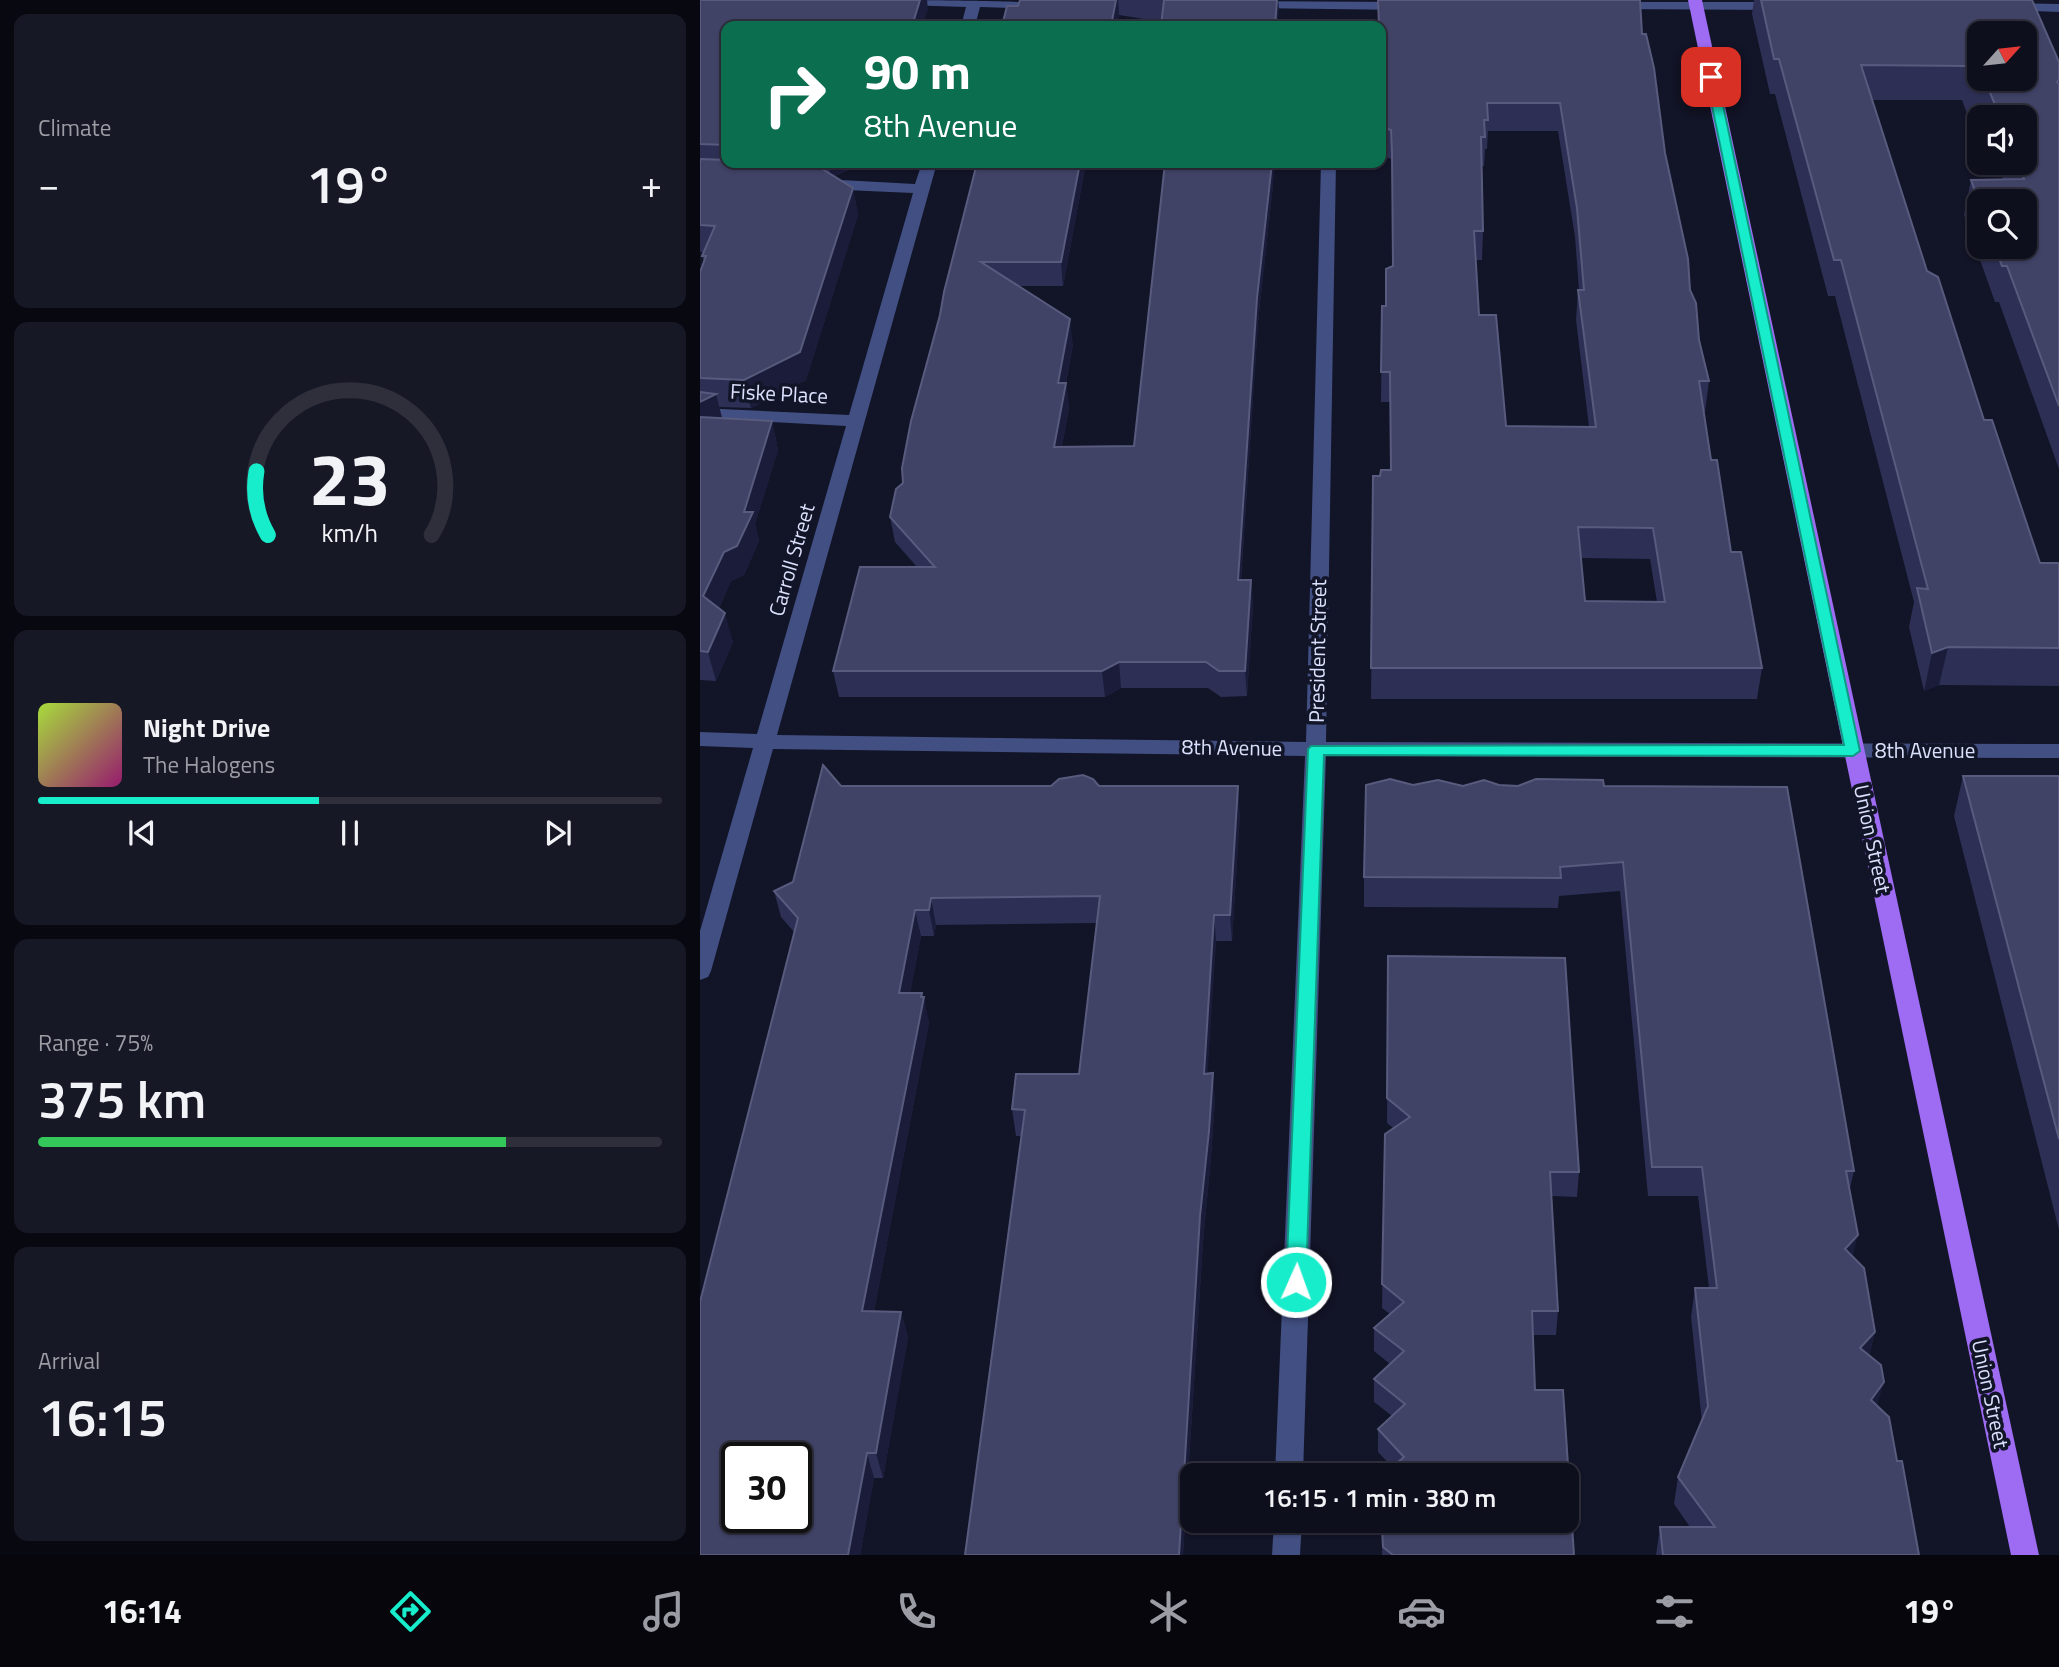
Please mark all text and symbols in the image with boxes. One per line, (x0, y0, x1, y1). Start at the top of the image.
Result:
north arrow (1967, 21, 2037, 91)
map controls (1967, 21, 2037, 259)
text: 90 m (864, 33, 971, 108)
pin (1681, 47, 1741, 107)
icon: right (749, 49, 840, 140)
icon: arrive (1692, 58, 1730, 96)
text: 8th Avenue (864, 101, 1017, 149)
button: sound (1967, 105, 2037, 175)
text: Climate (38, 110, 111, 145)
text: 19° (306, 144, 394, 223)
text: − (38, 155, 59, 213)
text: + (641, 155, 662, 213)
button: search (1967, 189, 2037, 259)
street label: Fiske Place (729, 374, 829, 412)
text: 23 (309, 424, 391, 534)
street label: Carroll Street (760, 499, 823, 620)
text: km/h (322, 514, 378, 552)
street label: President Street (1300, 578, 1334, 723)
text: Night Drive (143, 708, 270, 747)
street label: 8th Avenue (1181, 730, 1283, 764)
street label: 8th Avenue (1875, 734, 1975, 766)
text: The Halogens (143, 747, 275, 782)
street label: Union Street (1846, 781, 1900, 897)
icon: previous (123, 814, 161, 852)
icon: pause (331, 814, 369, 852)
icon: next (539, 814, 577, 852)
text: Range · 75% (38, 1025, 153, 1060)
text: 375 km (38, 1059, 206, 1138)
position arrow (1259, 1245, 1333, 1319)
street label: Union Street (1964, 1336, 2018, 1452)
text: Arrival (38, 1343, 100, 1378)
text: 16:15 (38, 1377, 167, 1456)
speed limit sign: 30 (721, 1442, 812, 1533)
text: 16:15 · 1 min · 380 m (1263, 1478, 1496, 1517)
text: 16:14 (102, 1587, 182, 1635)
icon: directions (386, 1587, 435, 1636)
icon: music (639, 1587, 688, 1636)
icon: phone (892, 1587, 941, 1636)
icon: climate (1144, 1587, 1193, 1636)
icon: car (1397, 1587, 1446, 1636)
icon: filters (1650, 1587, 1699, 1636)
text: 19° (1903, 1587, 1957, 1635)

